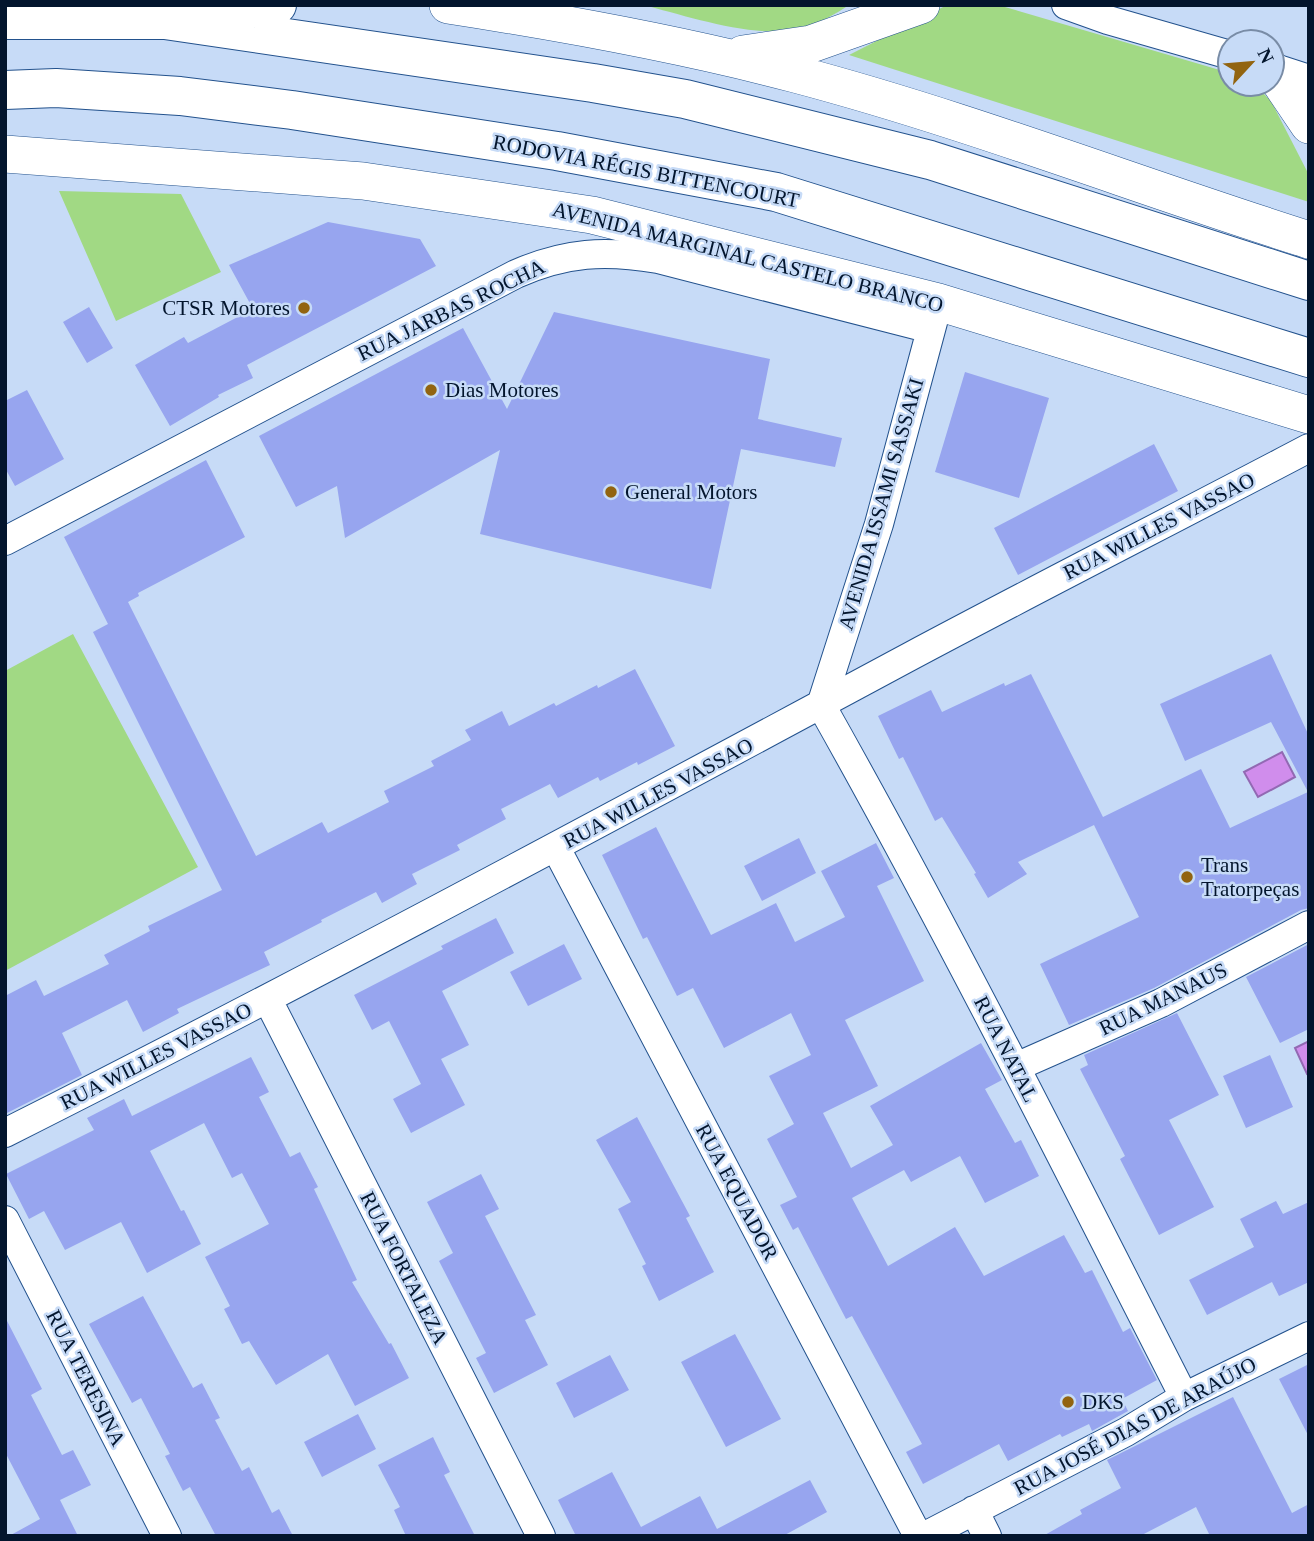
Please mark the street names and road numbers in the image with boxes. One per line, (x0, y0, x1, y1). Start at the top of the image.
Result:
street label: RODOVIA RÉGIS BITTENCOURT (491, 130, 801, 213)
street label: AVENIDA MARGINAL CASTELO BRANCO (550, 197, 946, 317)
street label: RUA JARBAS ROCHA (353, 254, 549, 366)
street label: AVENIDA ISSAMI SASSAKI (833, 375, 929, 633)
street label: RUA WILLES VASSAO (1059, 467, 1259, 585)
street label: RUA WILLES VASSAO (559, 733, 757, 853)
street label: RUA MANAUS (1095, 958, 1231, 1040)
street label: RUA NATAL (969, 992, 1043, 1106)
street label: RUA WILLES VASSAO (56, 997, 256, 1115)
street label: RUA EQUADOR (691, 1120, 783, 1264)
street label: RUA FORTALEZA (355, 1188, 453, 1349)
street label: RUA TERESINA (41, 1306, 131, 1451)
street label: RUA JOSÉ DIAS DE ARAÚJO (1010, 1352, 1260, 1500)

